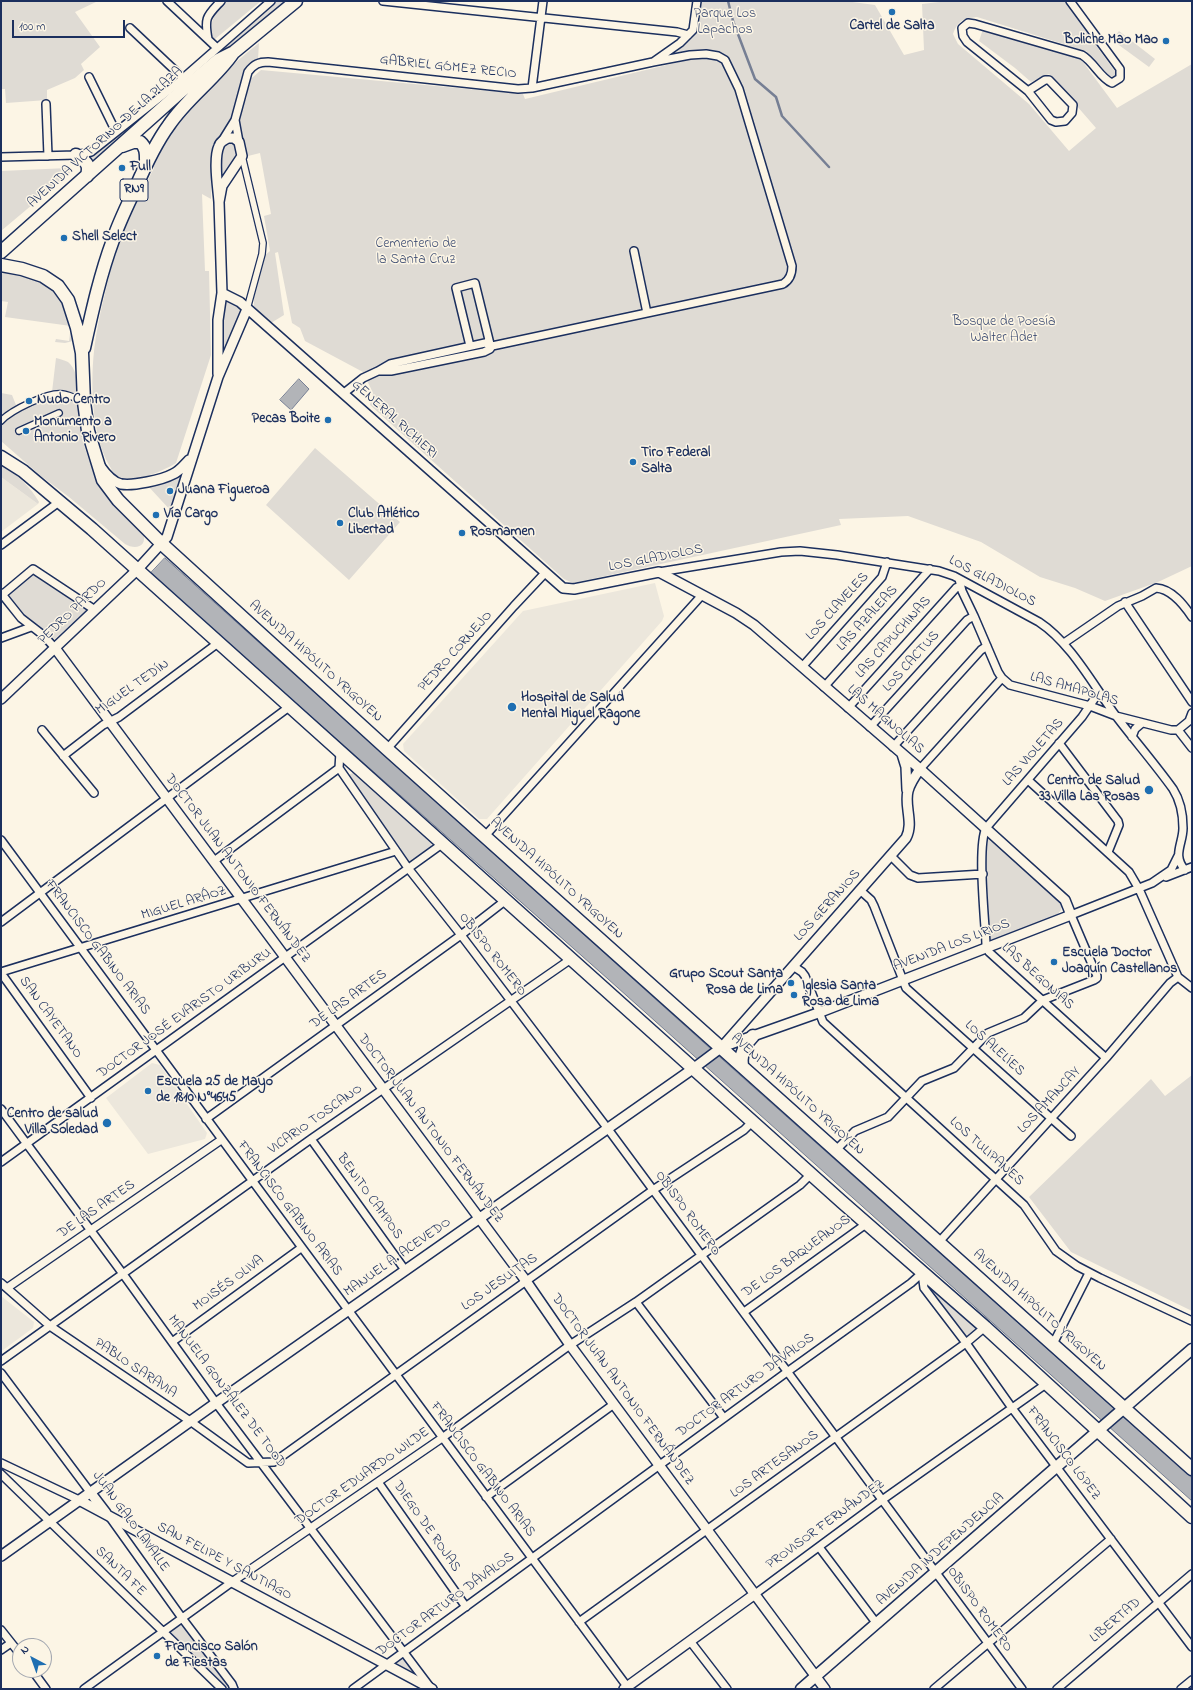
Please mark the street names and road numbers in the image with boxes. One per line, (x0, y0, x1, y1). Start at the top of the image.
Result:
street label: GABRIEL GÓMEZ RECIO (379, 52, 517, 84)
street label: AVENIDA VICTORINO DE LA PLAZA (25, 64, 187, 212)
road number: RN9 (120, 179, 148, 201)
street label: GENERAL RICHIERI (348, 377, 440, 463)
street label: LOS GLADIOLOS (607, 542, 705, 576)
street label: LOS GLADIOLOS (946, 553, 1038, 611)
street label: LOS CLAVELES (803, 569, 873, 645)
street label: PEDRO PARDO (35, 575, 111, 649)
street label: LAS AZALEAS (834, 583, 902, 655)
street label: LAS CAPUCHINAS (853, 593, 935, 683)
street label: AVENIDA HIPÓLITO YRIGOYEN (245, 597, 385, 727)
street label: PEDRO CORNEJO (415, 608, 497, 696)
street label: LOS CACTUS (880, 628, 944, 696)
street label: MIGUEL TEDÍN (93, 656, 173, 720)
street label: LAS AMAPOLAS (1028, 669, 1120, 711)
street label: LAS MAGNOLIAS (843, 682, 927, 758)
street label: LAS VIOLETAS (1000, 716, 1068, 790)
street label: DOCTOR JUAN ANTONIO FERNÁNDEZ (160, 771, 314, 967)
street label: AVENIDA HIPÓLITO YRIGOYEN (486, 814, 626, 944)
street label: LOS GERANIOS (791, 866, 865, 946)
street label: FRANCISCO GABINO ARIAS (41, 877, 153, 1019)
street label: MIGUEL ARÁOZ (139, 883, 229, 925)
street label: OBISPO ROMERO (454, 910, 530, 1000)
street label: AVENIDA LOS LIRIOS (891, 916, 1013, 976)
street label: LAS BEGONIAS (997, 940, 1077, 1014)
street label: DOCTOR JOSÉ EVARISTO URIBURU (95, 945, 275, 1083)
street label: DE LAS ARTES (307, 967, 391, 1033)
street label: SAN CAYETANO (15, 974, 85, 1062)
street label: LOS ALELÍES (960, 1018, 1028, 1080)
street label: AVENIDA HIPÓLITO YRIGOYEN (727, 1030, 867, 1160)
street label: DOCTOR JUAN ANTONIO FERNÁNDEZ (353, 1031, 507, 1227)
street label: LOS AMANCAY (1015, 1064, 1085, 1138)
street label: VICARIO TOSCANO (266, 1081, 366, 1159)
street label: LOS TULIPANES (945, 1114, 1027, 1190)
street label: FRANCISCO GABINO ARIAS (233, 1138, 345, 1280)
street label: BENITO CAMPOS (332, 1151, 406, 1243)
street label: OBISPO ROMERO (651, 1168, 723, 1260)
street label: DE LAS ARTES (55, 1177, 139, 1243)
street label: DE LOS BAQUEANOS (740, 1212, 854, 1302)
street label: MANUEL A. ACEVEDO (341, 1215, 455, 1301)
street label: AVENIDA HIPÓLITO YRIGOYEN (969, 1246, 1109, 1376)
street label: LOS JESUITAS (459, 1251, 541, 1315)
street label: MOISÉS OLIVA (190, 1253, 268, 1315)
street label: DOCTOR JUAN ANTONIO FERNÁNDEZ (547, 1291, 697, 1489)
street label: MANUELA GONZÁLEZ DE TOOD (163, 1312, 289, 1472)
street label: DOCTOR ARTURO DÁVALOS (674, 1330, 818, 1442)
street label: PABLO SARAVIA (91, 1335, 179, 1403)
street label: FRANCISCO GABINO ARIAS (426, 1399, 538, 1541)
street label: FRANCISCO LÓPEZ (1022, 1404, 1104, 1504)
street label: DOCTOR EDUARDO WILDE (293, 1424, 433, 1530)
street label: LOS ARTESANOS (728, 1427, 822, 1503)
street label: JUAN GALO LAVALLE (88, 1468, 172, 1576)
street label: PROVISOR FERNÁNDEZ (763, 1476, 889, 1574)
street label: DIEGO DE ROJAS (388, 1478, 464, 1576)
street label: AVENIDA INDEPENDENCIA (874, 1490, 1008, 1610)
street label: SAN FELIPE Y SANTIAGO (154, 1519, 294, 1605)
street label: SANTA FE (91, 1543, 149, 1601)
street label: DOCTOR ARTURO DÁVALOS (374, 1549, 518, 1661)
street label: OBISPO ROMERO (943, 1564, 1015, 1656)
street label: LIBERTAD (1087, 1595, 1145, 1647)

